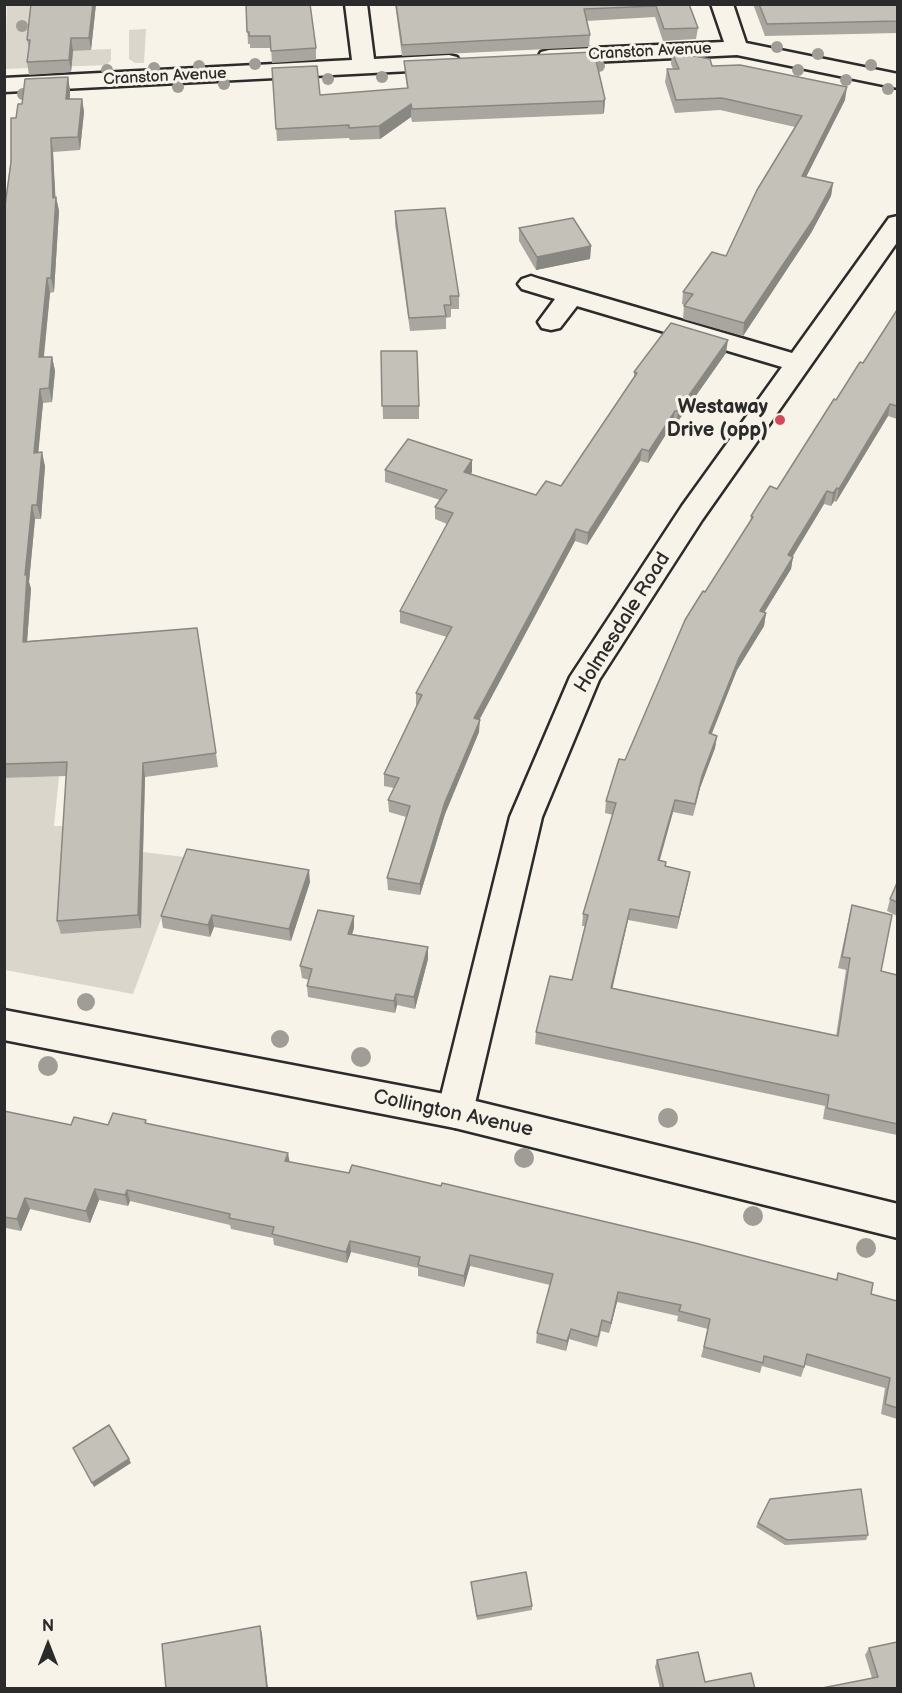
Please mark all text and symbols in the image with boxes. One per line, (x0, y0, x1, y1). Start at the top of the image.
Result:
street label: Cranston Avenue (588, 39, 712, 65)
street label: Cranston Avenue (103, 64, 227, 90)
place label: Westaway Drive (opp) (667, 396, 768, 443)
marker: Westaway Drive (opp) (773, 413, 787, 427)
street label: Holmesdale Road (570, 548, 676, 698)
street label: Collington Avenue (371, 1085, 535, 1143)
north arrow (18, 1615, 78, 1675)
text: N (42, 1617, 54, 1636)

